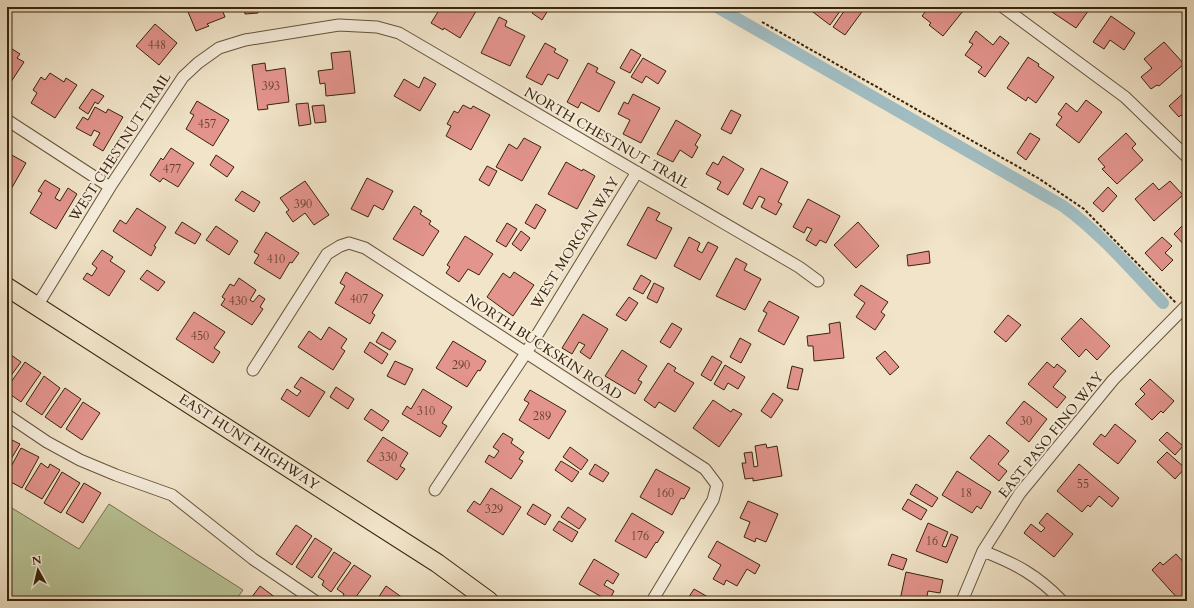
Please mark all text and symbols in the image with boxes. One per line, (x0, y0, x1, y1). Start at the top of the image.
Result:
house number: 448 (148, 37, 166, 53)
street label: WEST CHESTNUT TRAIL (64, 68, 176, 226)
house number: 393 (262, 78, 280, 94)
street label: NORTH CHESTNUT TRAIL (521, 83, 694, 194)
house number: 457 (198, 116, 216, 132)
house number: 477 (163, 161, 181, 177)
street label: WEST MORGAN WAY (526, 173, 624, 314)
house number: 390 (294, 196, 312, 212)
house number: 410 (267, 251, 285, 267)
street label: NORTH BUCKSKIN ROAD (462, 289, 626, 405)
house number: 407 (350, 291, 368, 307)
house number: 430 (229, 293, 247, 309)
house number: 450 (191, 328, 209, 344)
house number: 290 (452, 357, 470, 373)
street label: EAST PASO FINO WAY (994, 368, 1108, 502)
street label: EAST HUNT HIGHWAY (175, 389, 323, 495)
house number: 310 (417, 403, 435, 419)
house number: 289 (533, 408, 551, 424)
house number: 30 (1020, 413, 1032, 429)
house number: 330 (379, 449, 397, 465)
house number: 55 (1077, 476, 1089, 492)
house number: 160 (656, 485, 674, 501)
house number: 18 (960, 485, 972, 501)
house number: 329 (485, 501, 503, 517)
house number: 176 (631, 528, 649, 544)
house number: 16 (926, 533, 938, 549)
north arrow (18, 550, 58, 590)
text: N (31, 552, 43, 569)

